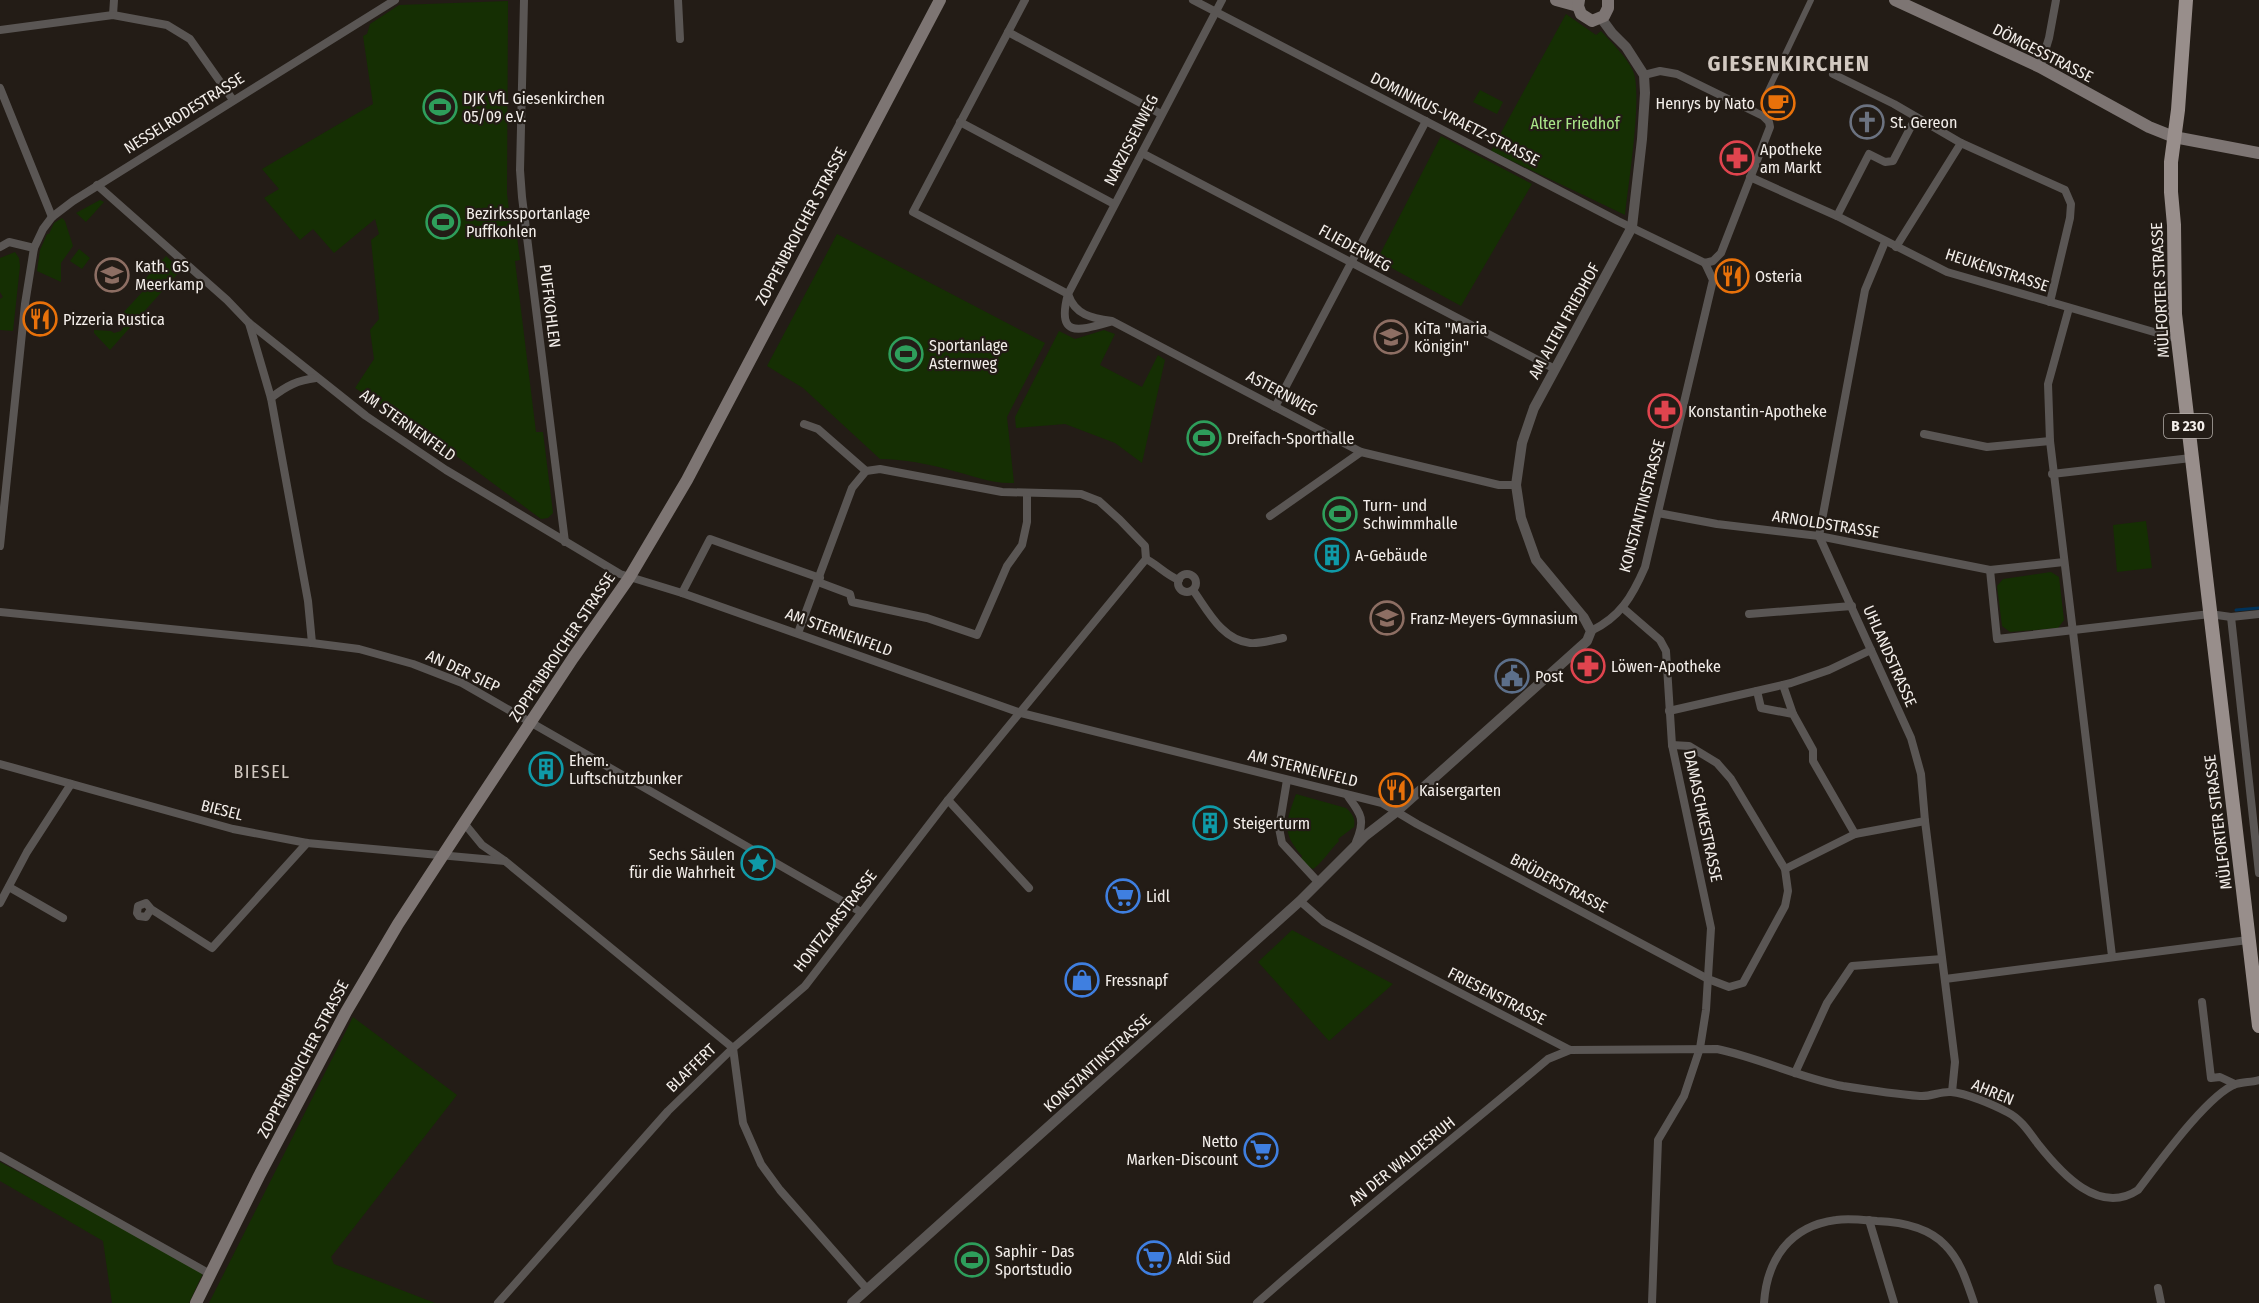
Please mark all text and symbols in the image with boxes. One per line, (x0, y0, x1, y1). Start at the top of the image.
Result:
street label: DÖMGESSTRASSE (1990, 20, 2096, 86)
district label: GIESENKIRCHEN (1708, 50, 1870, 77)
street label: NESSELRODESTRASSE (120, 68, 248, 158)
street label: DOMINIKUS-VRAETZ-STRASSE (1367, 68, 1543, 170)
cafe icon: Henrys by Nato (1760, 85, 1796, 121)
sports icon: DJK VfL Giesenkirchen 05/09 e.V. (422, 89, 458, 125)
place label: DJK VfL Giesenkirchen 05/09 e.V. (463, 89, 605, 126)
street label: NARZISSENWEG (1100, 91, 1162, 189)
place label: Henrys by Nato (1655, 94, 1755, 113)
church icon: St. Gereon (1849, 104, 1885, 140)
place label: St. Gereon (1890, 113, 1957, 132)
park label: Alter Friedhof (1530, 114, 1621, 133)
pharmacy icon: Apotheke am Markt (1719, 140, 1755, 176)
place label: Apotheke am Markt (1760, 140, 1822, 177)
street label: ZOPPENBROICHER STRASSE (751, 144, 851, 308)
sports icon: Bezirkssportanlage Puffkohlen (425, 204, 461, 240)
place label: Bezirkssportanlage Puffkohlen (466, 204, 590, 241)
street label: FLIEDERWEG (1316, 220, 1394, 276)
street label: MÜLFORTER STRASSE (2147, 222, 2173, 358)
street label: HEUKENSTRASSE (1943, 244, 2051, 296)
school or university icon: Kath. GS Meerkamp (94, 257, 130, 293)
place label: Kath. GS Meerkamp (135, 257, 204, 294)
restaurant icon: Osteria (1714, 258, 1750, 294)
street label: AM ALTEN FRIEDHOF (1524, 260, 1604, 382)
street label: PUFFKOHLEN (535, 263, 565, 349)
place label: Osteria (1755, 267, 1802, 286)
restaurant icon: Pizzeria Rustica (22, 301, 58, 337)
place label: Pizzeria Rustica (63, 310, 165, 329)
school or university icon: KiTa "Maria Königin" (1373, 319, 1409, 355)
place label: KiTa "Maria Königin" (1414, 319, 1488, 356)
sports icon: Sportanlage Asternweg (888, 336, 924, 372)
place label: Sportanlage Asternweg (929, 336, 1008, 373)
street label: ASTERNWEG (1243, 366, 1321, 420)
street label: AM STERNENFELD (356, 385, 460, 465)
pharmacy icon: Konstantin-Apotheke (1647, 393, 1683, 429)
place label: Konstantin-Apotheke (1688, 402, 1827, 421)
road number: B 230 (2164, 414, 2212, 438)
sports icon: Dreifach-Sporthalle (1186, 420, 1222, 456)
place label: Dreifach-Sporthalle (1227, 429, 1354, 448)
street label: KONSTANTINSTRASSE (1615, 437, 1669, 575)
sports icon: Turn- und Schwimmhalle (1322, 496, 1358, 532)
place label: Turn- und Schwimmhalle (1363, 496, 1458, 533)
street label: ARNOLDSTRASSE (1771, 506, 1881, 542)
building icon: A-Gebäude (1314, 537, 1350, 573)
place label: A-Gebäude (1355, 546, 1427, 565)
street label: ZOPPENBROICHER STRASSE (505, 569, 619, 725)
school or university icon: Franz-Meyers-Gymnasium (1369, 600, 1405, 636)
street label: UHLANDSTRASSE (1859, 602, 1921, 710)
street label: AM STERNENFELD (783, 604, 895, 660)
place label: Franz-Meyers-Gymnasium (1410, 609, 1578, 628)
street label: AN DER SIEP (423, 646, 503, 696)
pharmacy icon: Löwen-Apotheke (1570, 648, 1606, 684)
place label: Löwen-Apotheke (1611, 657, 1721, 676)
public building icon: Post (1494, 658, 1530, 694)
place label: Post (1535, 667, 1564, 686)
street label: AM STERNENFELD (1246, 745, 1360, 791)
street label: DAMASCHKESTRASSE (1680, 748, 1726, 884)
building icon: Ehem. Luftschutzbunker (528, 751, 564, 787)
place label: Ehem. Luftschutzbunker (569, 751, 683, 788)
street label: MÜLFORTER STRASSE (2200, 753, 2236, 891)
district label: BIESEL (233, 761, 291, 783)
restaurant icon: Kaisergarten (1378, 772, 1414, 808)
place label: Kaisergarten (1419, 781, 1501, 800)
street label: BIESEL (199, 796, 245, 824)
building icon: Steigerturm (1192, 805, 1228, 841)
place label: Steigerturm (1233, 814, 1310, 833)
place label: Sechs Säulen für die Wahrheit (629, 845, 736, 882)
place icon: Sechs Säulen für die Wahrheit (740, 845, 776, 881)
street label: BRÜDERSTRASSE (1507, 849, 1611, 917)
street label: HONTZLARSTRASSE (789, 866, 881, 976)
supermarket icon: Lidl (1105, 878, 1141, 914)
place label: Lidl (1146, 887, 1170, 906)
shop icon: Fressnapf (1064, 962, 1100, 998)
street label: FRIESENSTRASSE (1445, 963, 1549, 1029)
place label: Fressnapf (1105, 971, 1169, 990)
street label: ZOPPENBROICHER STRASSE (253, 977, 353, 1141)
street label: KONSTANTINSTRASSE (1040, 1010, 1154, 1116)
street label: BLAFFERT (662, 1039, 720, 1096)
street label: AHREN (1969, 1075, 2017, 1109)
street label: AN DER WALDESRUH (1345, 1112, 1459, 1210)
place label: Netto Marken-Discount (1126, 1132, 1239, 1169)
supermarket icon: Netto Marken-Discount (1243, 1132, 1279, 1168)
supermarket icon: Aldi Süd (1136, 1240, 1172, 1276)
sports icon: Saphir - Das Sportstudio (954, 1242, 990, 1278)
place label: Saphir - Das Sportstudio (995, 1242, 1075, 1279)
place label: Aldi Süd (1177, 1249, 1231, 1268)

